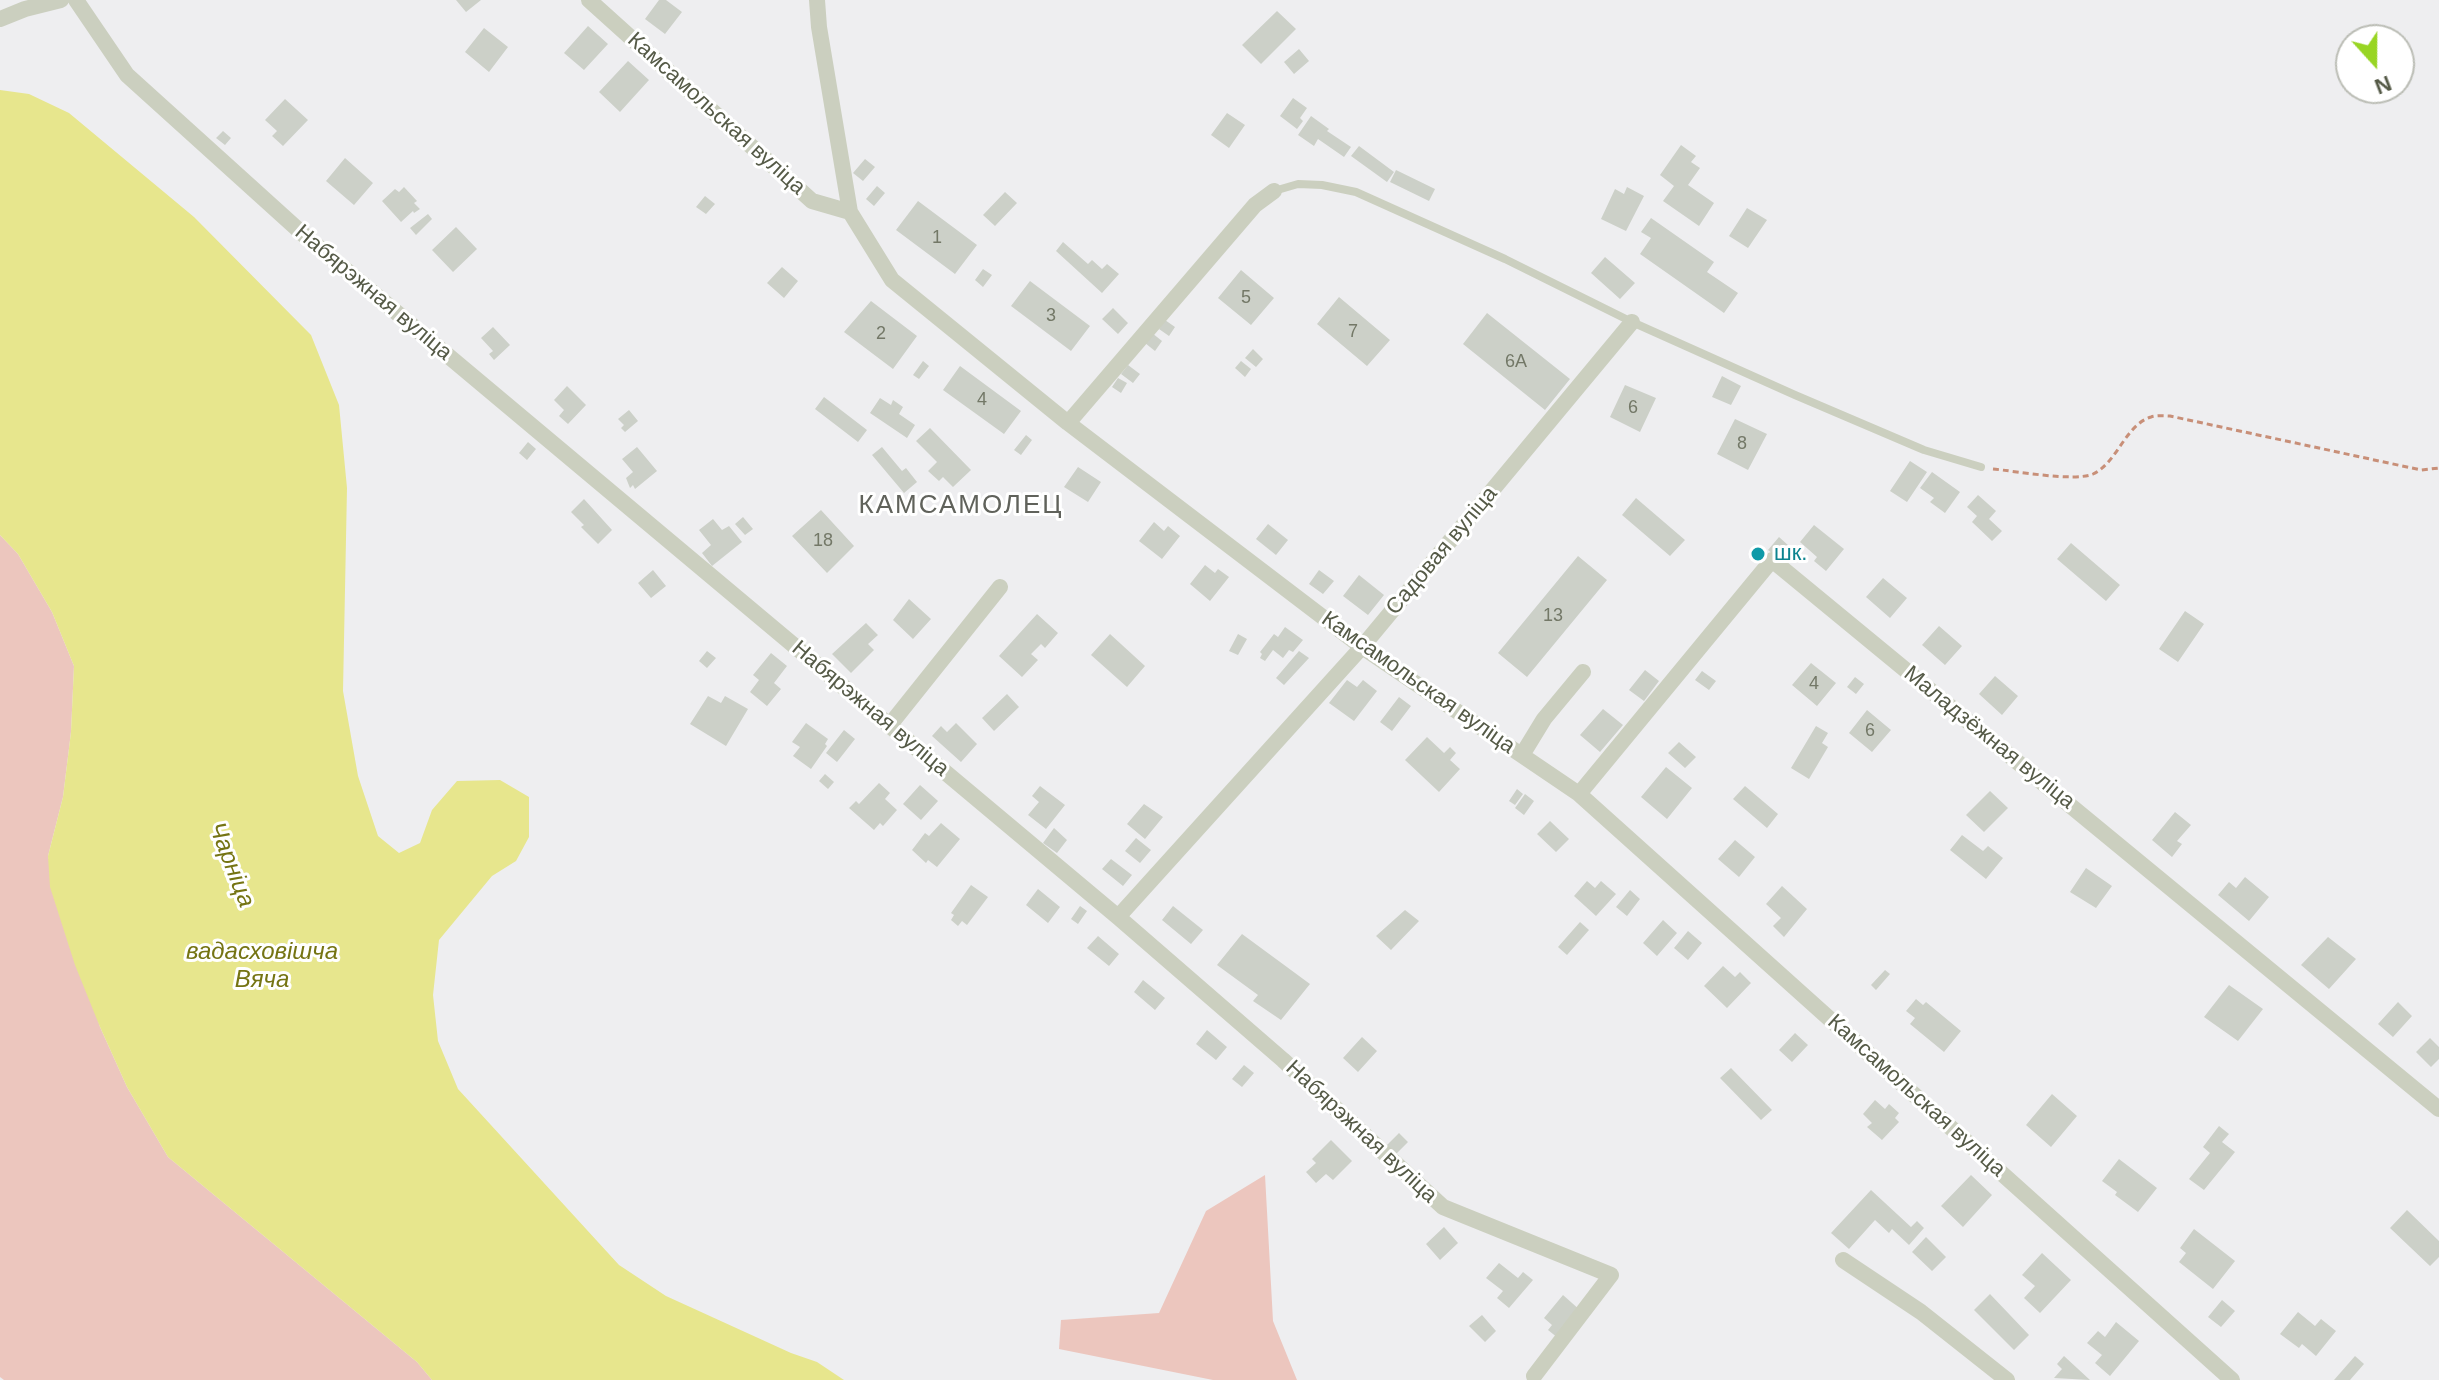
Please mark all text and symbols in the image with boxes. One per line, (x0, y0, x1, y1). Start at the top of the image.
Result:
north arrow (2335, 24, 2415, 104)
street label: Камсамольская вуліца (622, 27, 810, 201)
text: N (2371, 70, 2395, 100)
street label: Набярэжная вуліца (289, 220, 457, 366)
house number: 1 (932, 227, 942, 249)
house number: 5 (1241, 287, 1251, 309)
house number: 3 (1046, 305, 1056, 327)
house number: 7 (1348, 321, 1358, 343)
house number: 2 (876, 323, 886, 345)
house number: 6А (1505, 351, 1527, 373)
house number: 4 (977, 389, 987, 411)
house number: 6 (1628, 397, 1638, 419)
house number: 8 (1737, 433, 1747, 455)
street label: Садовая вуліца (1381, 481, 1503, 621)
district label: КАМСАМОЛЕЦ (859, 490, 1063, 522)
house number: 18 (813, 530, 833, 552)
place label: шк. (1774, 541, 1807, 567)
marker: шк. (1749, 545, 1767, 563)
house number: 13 (1543, 605, 1563, 627)
street label: Камсамольская вуліца (1316, 606, 1520, 760)
street label: Набярэжная вуліца (786, 636, 954, 782)
street label: Маладзёжная вуліца (1898, 661, 2080, 815)
house number: 4 (1809, 673, 1819, 695)
house number: 6 (1865, 720, 1875, 742)
water label: Чарніца (202, 818, 260, 912)
water label: вадасховішча Вяча (186, 938, 338, 994)
street label: Камсамольская вуліца (1822, 1009, 2010, 1183)
street label: Набярэжная вуліца (1280, 1055, 1442, 1209)

